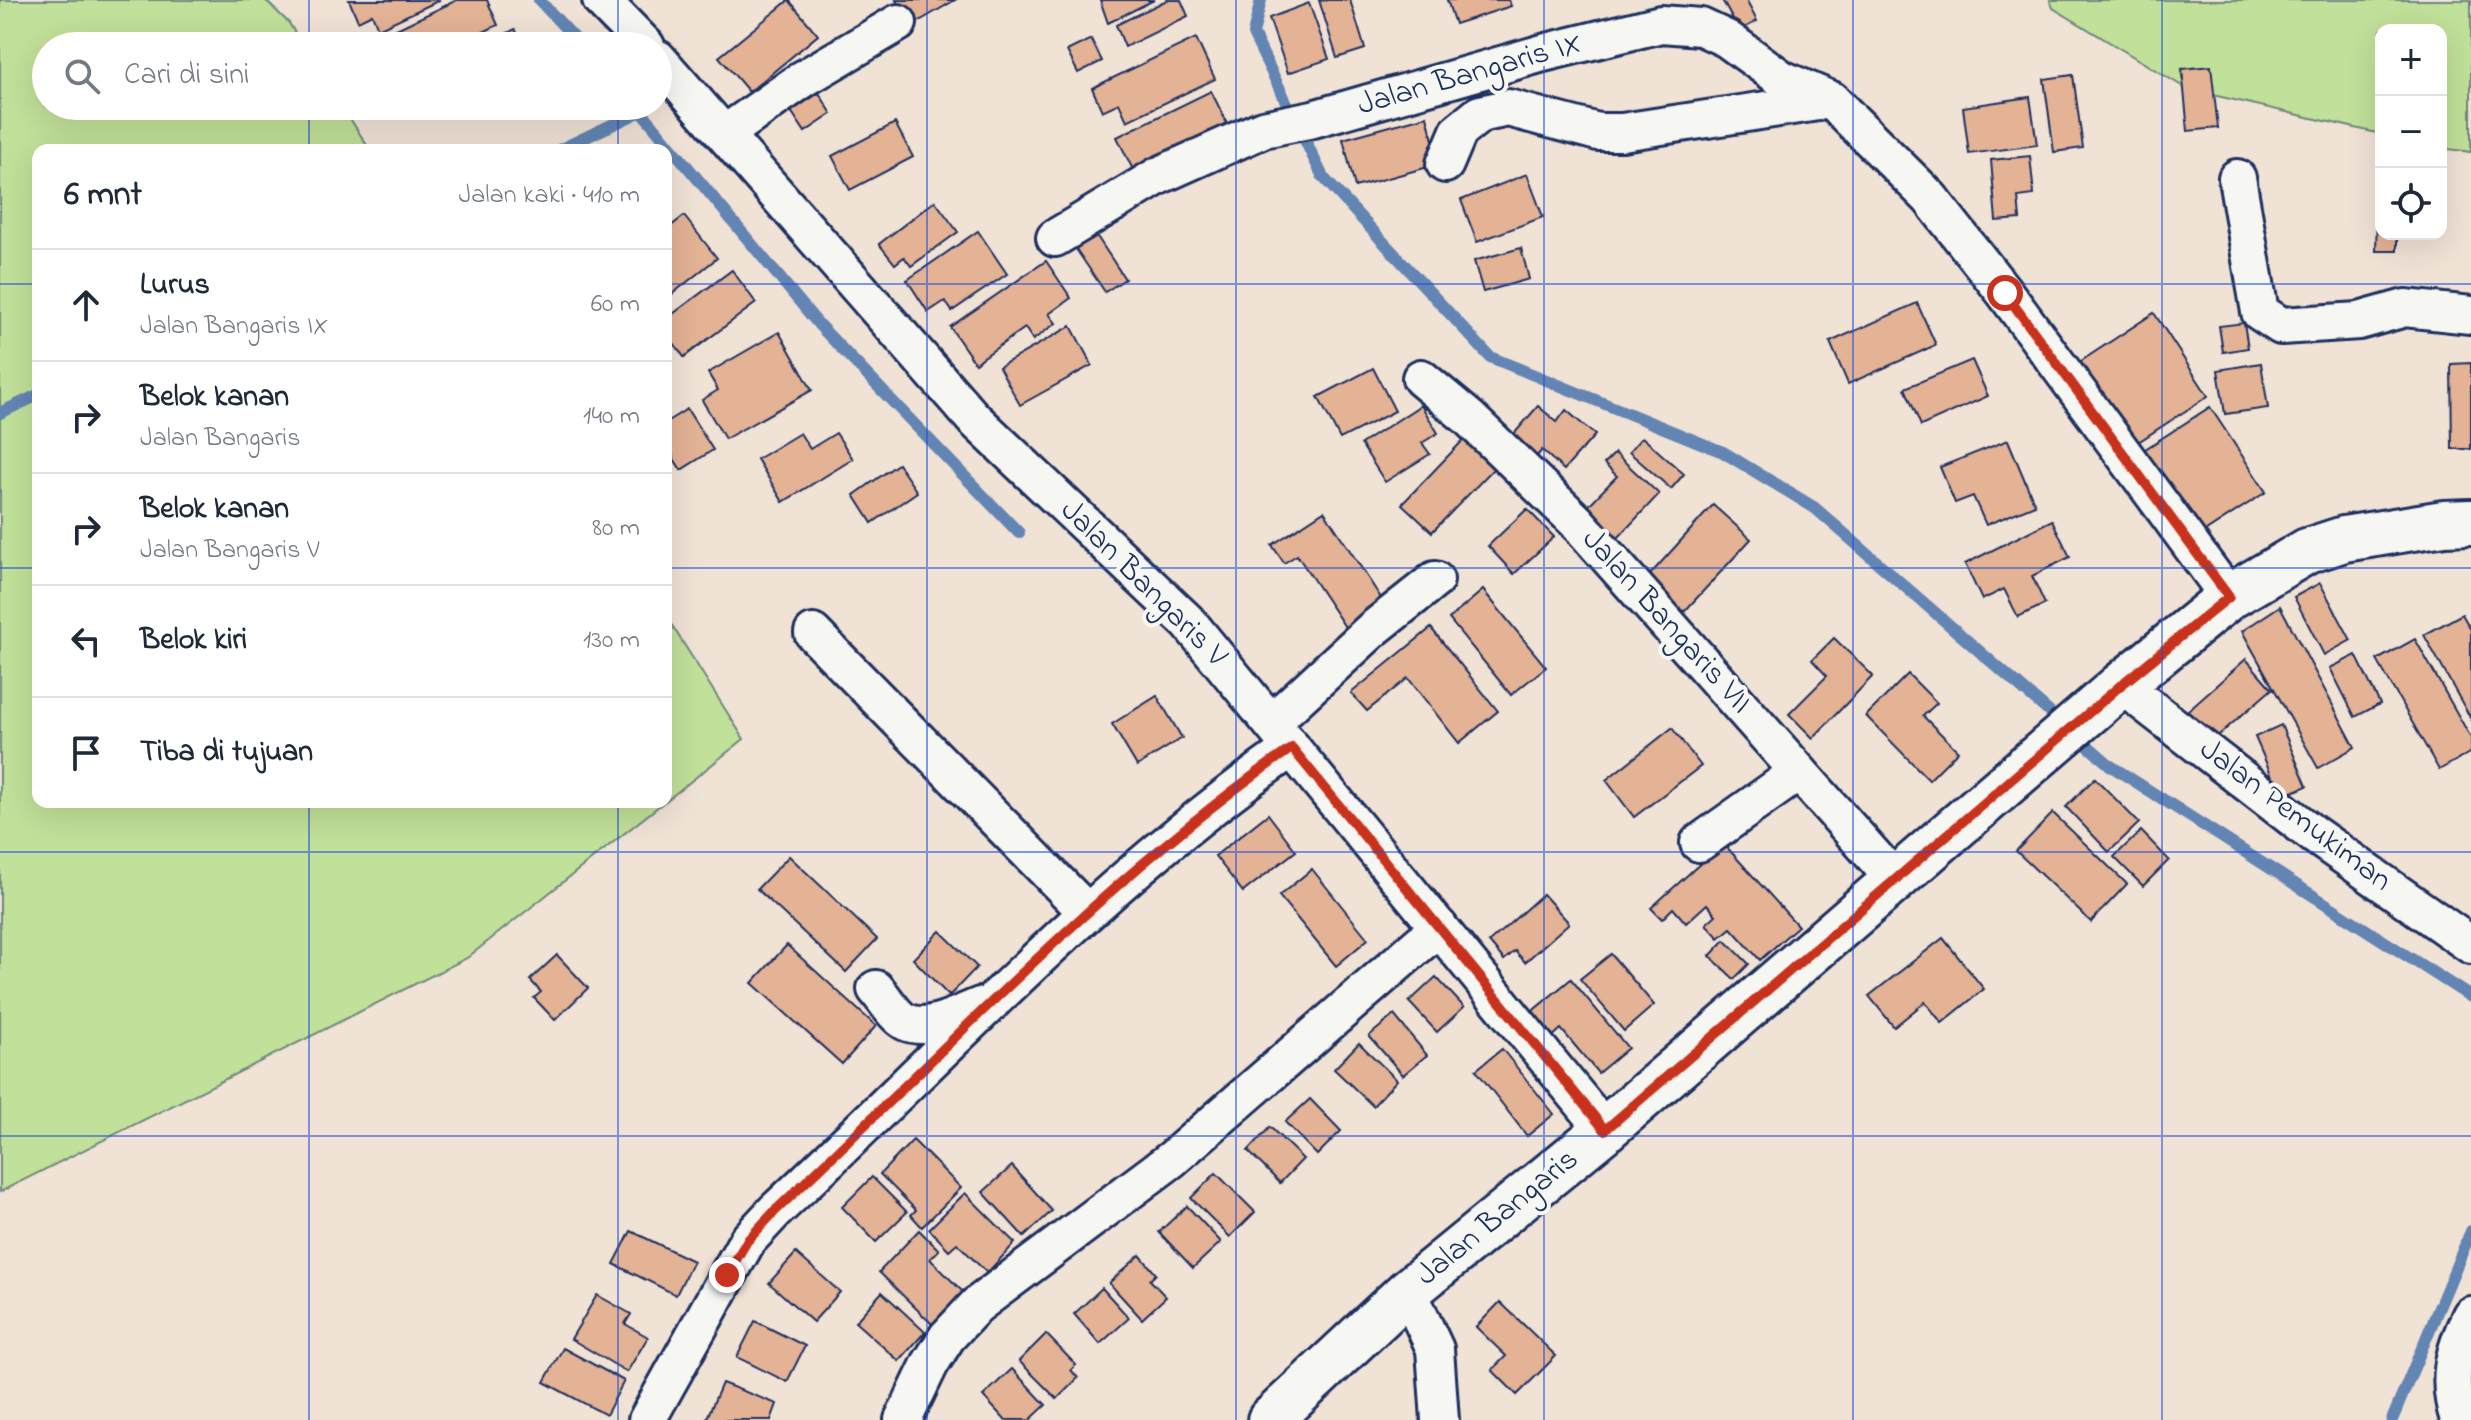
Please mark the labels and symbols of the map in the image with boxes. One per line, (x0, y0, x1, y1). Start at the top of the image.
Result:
street label: Jalan Bangaris IX (1352, 21, 1588, 129)
route start (1987, 275, 2023, 311)
street label: Jalan Bangaris V (1048, 489, 1238, 679)
street label: Jalan Bangaris VII (1570, 519, 1762, 725)
street label: Jalan Pemukiman (2189, 728, 2401, 904)
street label: Jalan Bangaris (1406, 1138, 1590, 1298)
route end (709, 1257, 745, 1293)

